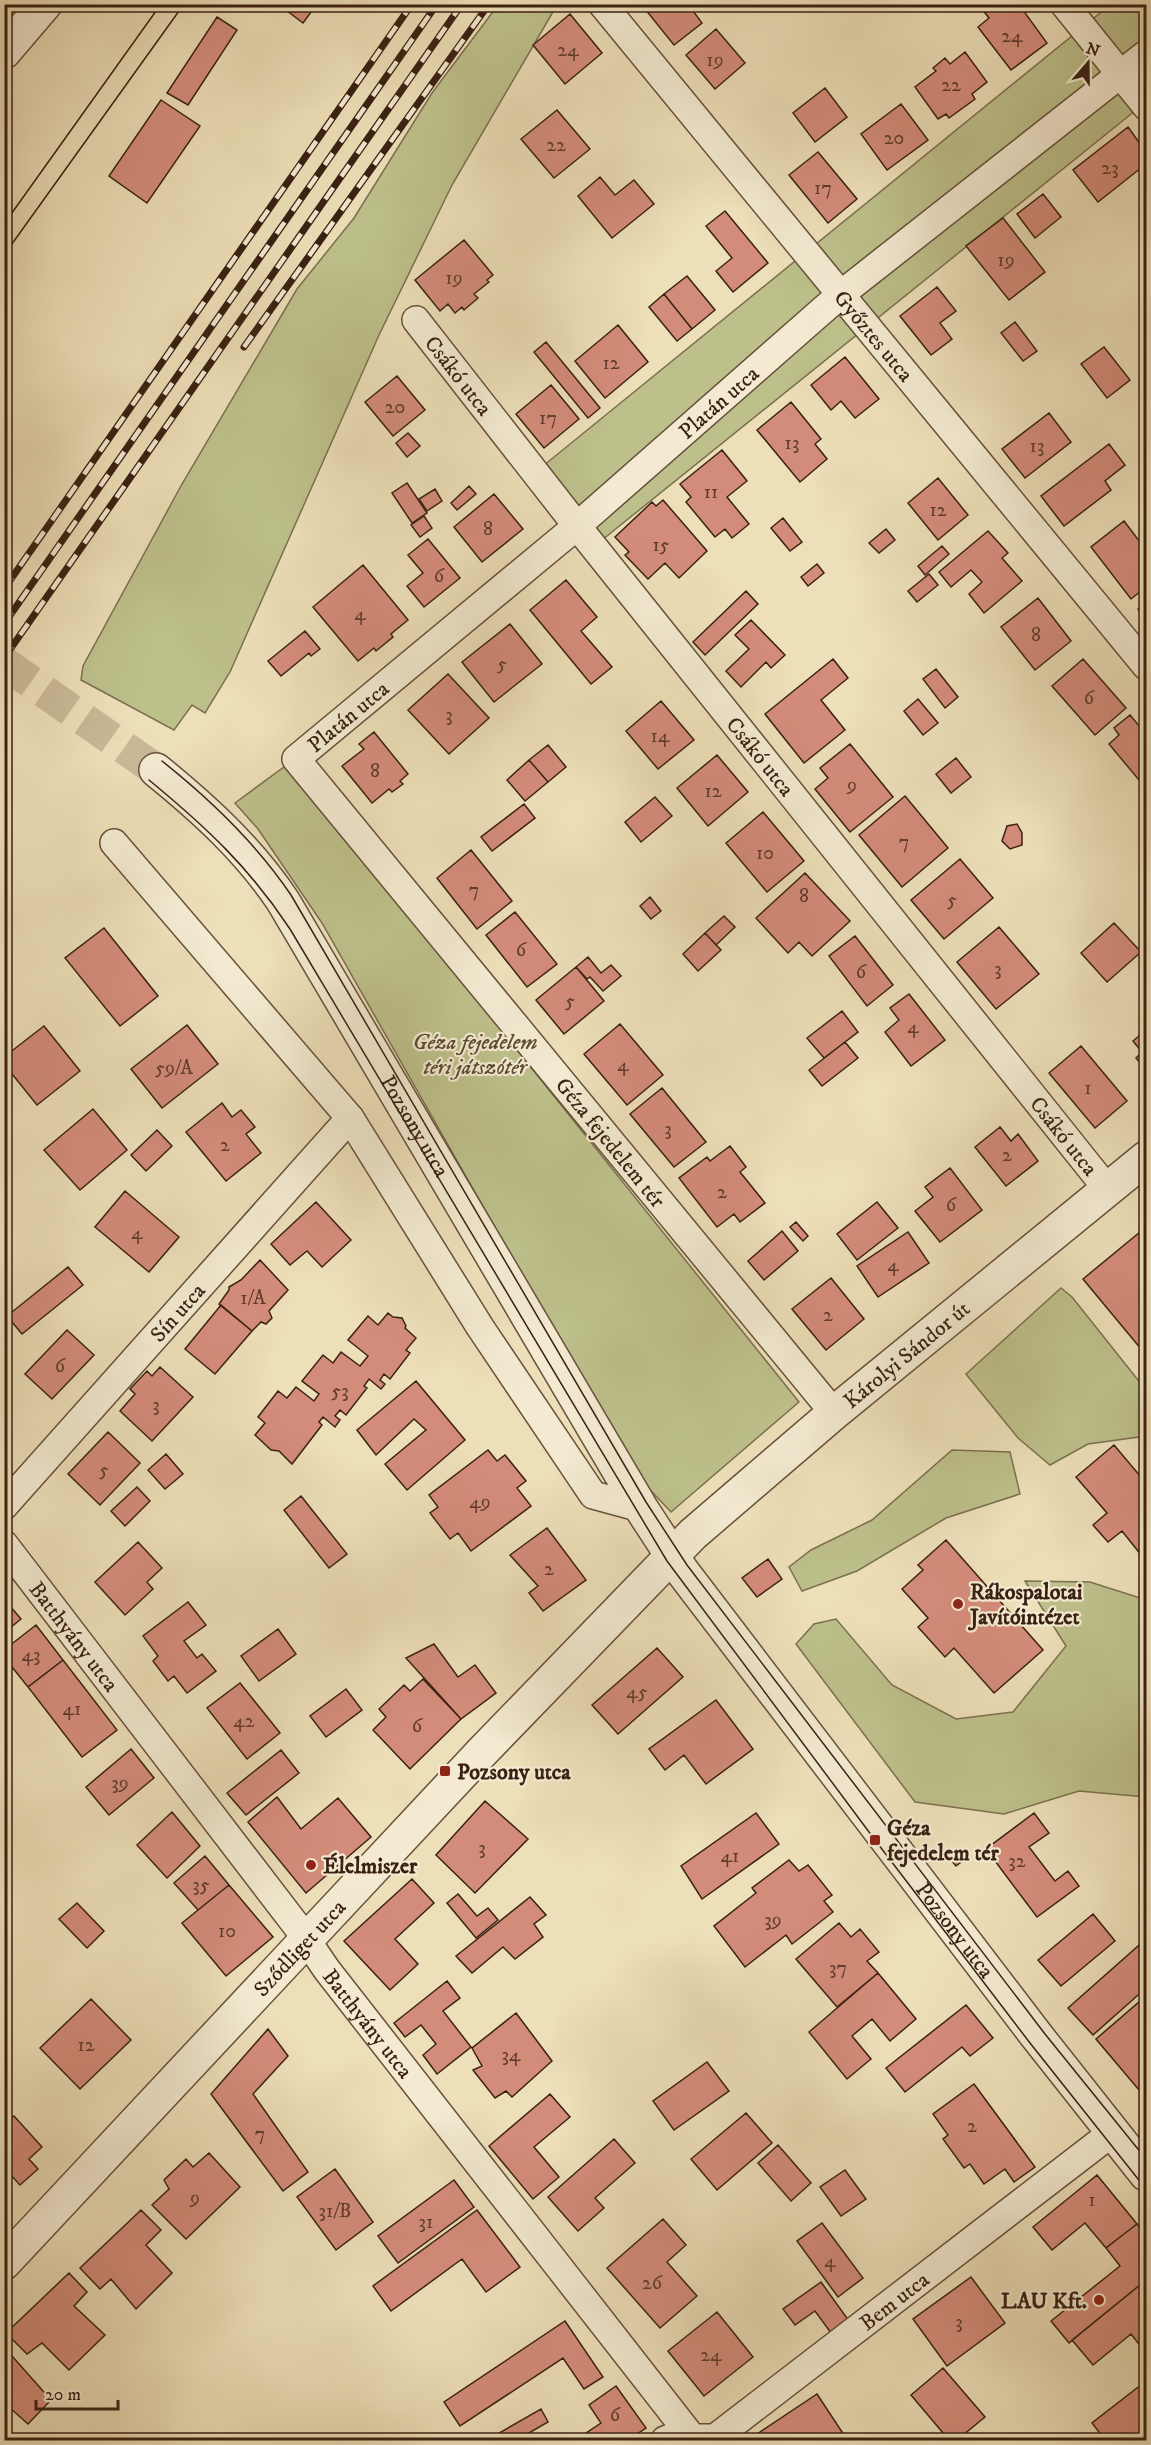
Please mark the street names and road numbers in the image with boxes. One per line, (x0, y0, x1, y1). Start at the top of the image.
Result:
street label: Győztes utca (828, 285, 919, 388)
street label: Csákó utca (418, 331, 498, 422)
street label: Platán utca (674, 360, 765, 445)
street label: Platán utca (302, 675, 395, 759)
street label: Csákó utca (720, 712, 800, 803)
street label: Pozsony utca (374, 1071, 455, 1183)
street label: Géza fejedelem tér (549, 1072, 671, 1214)
street label: Csákó utca (1023, 1091, 1104, 1182)
street label: Sín utca (145, 1277, 212, 1348)
street label: Károlyi Sándor út (838, 1296, 976, 1415)
street label: Batthyány utca (23, 1577, 124, 1698)
street label: Pozsony utca (909, 1877, 1000, 1984)
street label: Sződliget utca (248, 1894, 353, 2003)
street label: Batthyány utca (316, 1964, 419, 2085)
street label: Bem utca (855, 2266, 936, 2337)

